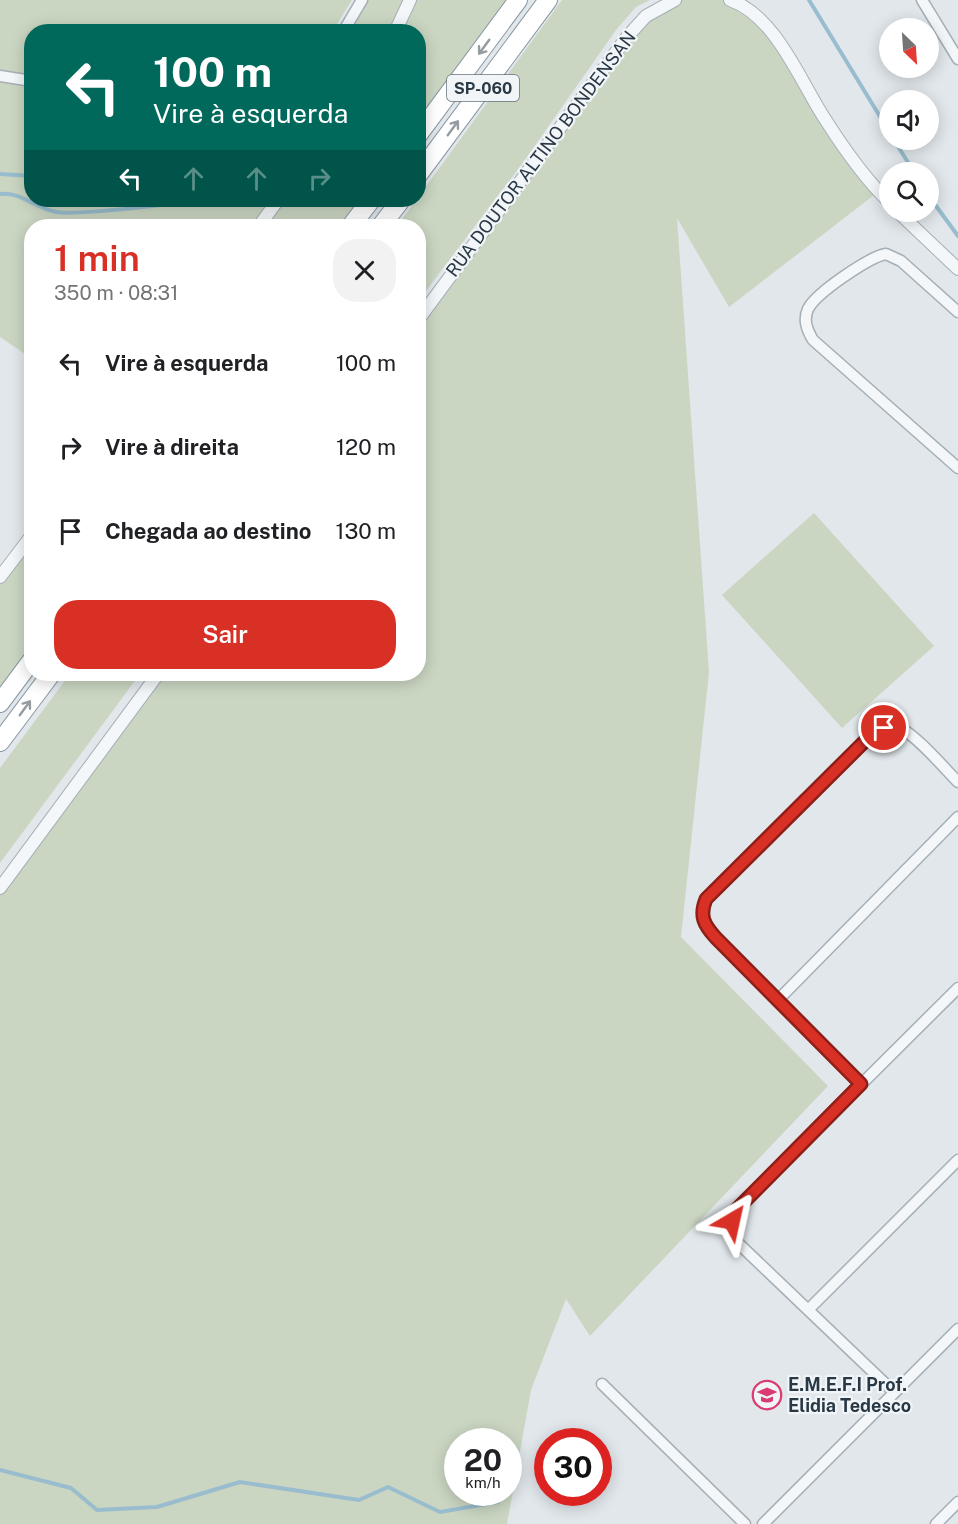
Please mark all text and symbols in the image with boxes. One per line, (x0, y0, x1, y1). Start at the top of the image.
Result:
north arrow (879, 18, 939, 78)
map controls (879, 18, 939, 222)
street label: RUA DOUTOR ALTINO BONDENSAN (441, 27, 640, 281)
one-way arrow (477, 39, 490, 55)
text: 100 m (153, 47, 272, 96)
icon: left (54, 48, 132, 126)
road number: SP-060 (447, 75, 519, 101)
button: sound (879, 90, 939, 150)
text: Vire à esquerda (153, 97, 348, 129)
one-way arrow (447, 121, 460, 137)
icon: left (114, 162, 147, 195)
icon: ahead (177, 162, 210, 195)
icon: ahead (240, 162, 273, 195)
icon: right (303, 162, 336, 195)
button: search (879, 162, 939, 222)
text: 1 min (54, 237, 140, 279)
button: close (333, 239, 396, 302)
text: 350 m · 08:31 (54, 281, 178, 305)
icon: left (54, 347, 87, 380)
text: Vire à esquerda (105, 350, 269, 376)
text: 100 m (336, 350, 396, 376)
icon: right (54, 431, 87, 464)
text: Vire à direita (105, 434, 239, 460)
text: 120 m (336, 434, 396, 460)
icon: arrive (54, 515, 87, 548)
text: Chegada ao destino (105, 518, 311, 544)
text: 130 m (335, 518, 396, 544)
button: Sair (54, 600, 396, 669)
one-way arrow (19, 700, 32, 716)
pin (858, 702, 909, 753)
icon: arrive (867, 711, 900, 744)
position arrow (700, 1189, 764, 1253)
place label: E.M.E.F.I Prof. Elidia Tedesco (788, 1374, 911, 1416)
school or university icon: E.M.E.F.I Prof. Elidia Tedesco (751, 1379, 783, 1411)
speed limit sign: 30 (534, 1428, 612, 1506)
text: 20 (464, 1442, 502, 1478)
text: km/h (465, 1474, 501, 1491)

